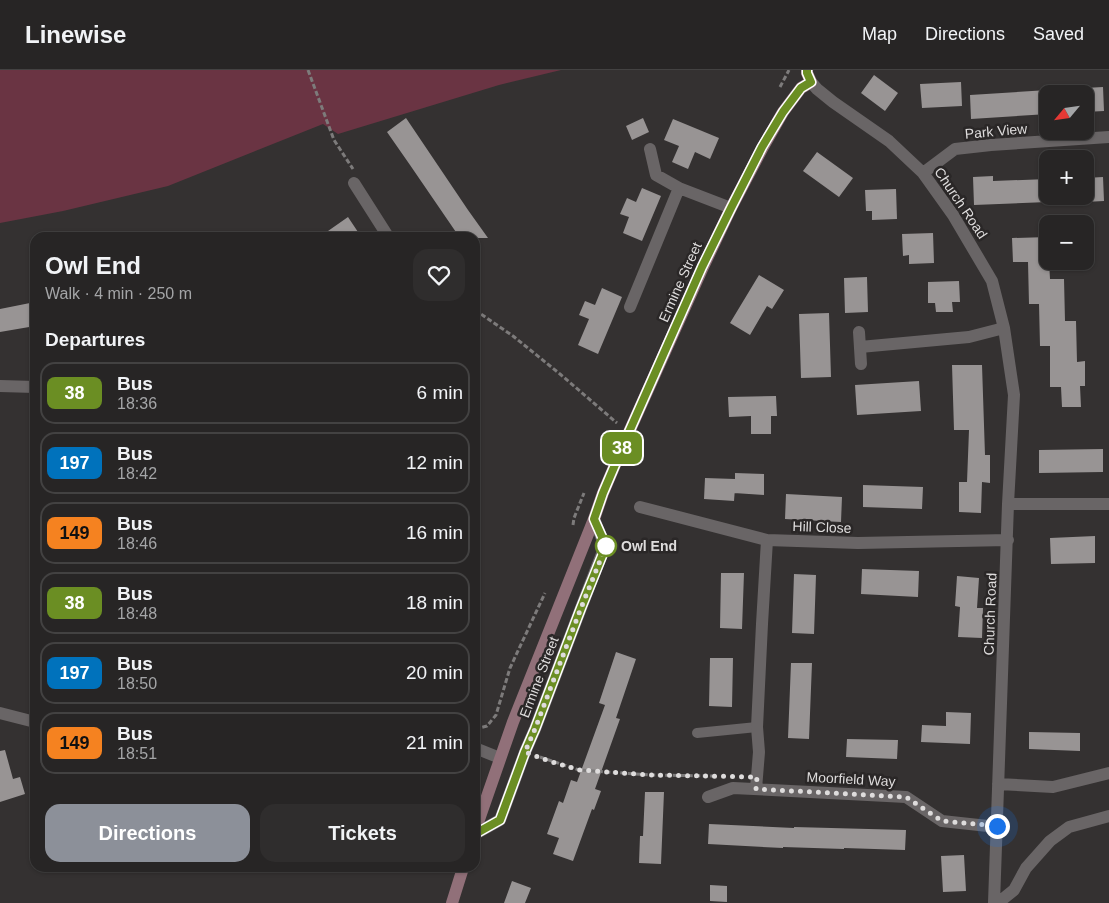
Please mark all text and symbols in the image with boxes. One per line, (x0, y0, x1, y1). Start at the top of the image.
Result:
text: Linewise (25, 21, 126, 48)
text: Map (862, 24, 897, 44)
text: Directions (925, 24, 1005, 44)
text: Saved (1033, 24, 1084, 44)
north arrow (1039, 85, 1094, 140)
map controls (1039, 85, 1094, 270)
street label: Park View (964, 120, 1029, 142)
button: + (1039, 150, 1094, 205)
street label: Church Road (931, 164, 991, 242)
button: − (1039, 215, 1094, 270)
street label: Ermine Street (655, 240, 705, 324)
button: heart (413, 249, 465, 301)
text: Owl End (45, 252, 141, 279)
text: Walk · 4 min · 250 m (45, 285, 192, 302)
text: Departures (45, 329, 145, 350)
text: Bus (117, 373, 153, 394)
text: 6 min (417, 382, 463, 403)
text: 38 (64, 383, 85, 403)
text: 18:36 (117, 395, 157, 412)
line badge: 38 (600, 432, 644, 464)
text: 38 (612, 438, 632, 458)
text: Bus (117, 443, 153, 464)
text: 12 min (406, 452, 463, 473)
text: 197 (59, 453, 90, 473)
text: 18:42 (117, 465, 157, 482)
text: Bus (117, 513, 153, 534)
street label: Hill Close (792, 518, 852, 536)
text: 16 min (406, 522, 463, 543)
text: 149 (59, 523, 90, 543)
text: 18:46 (117, 535, 157, 552)
marker: Owl End (595, 535, 617, 557)
place label: Owl End (621, 538, 677, 554)
street label: Church Road (981, 572, 999, 656)
text: Bus (117, 583, 153, 604)
text: 18 min (406, 592, 463, 613)
text: 38 (64, 593, 85, 613)
text: 18:48 (117, 605, 157, 622)
street label: Ermine Street (516, 634, 562, 720)
text: Bus (117, 653, 153, 674)
text: 20 min (406, 662, 463, 683)
text: 197 (59, 663, 90, 683)
text: 18:50 (117, 675, 157, 692)
text: Bus (117, 723, 153, 744)
text: 21 min (406, 732, 463, 753)
text: 149 (59, 733, 90, 753)
text: 18:51 (117, 745, 157, 762)
street label: Moorfield Way (806, 769, 896, 789)
button: Directions (45, 804, 250, 862)
button: Tickets (260, 804, 465, 862)
your location (985, 814, 1010, 839)

